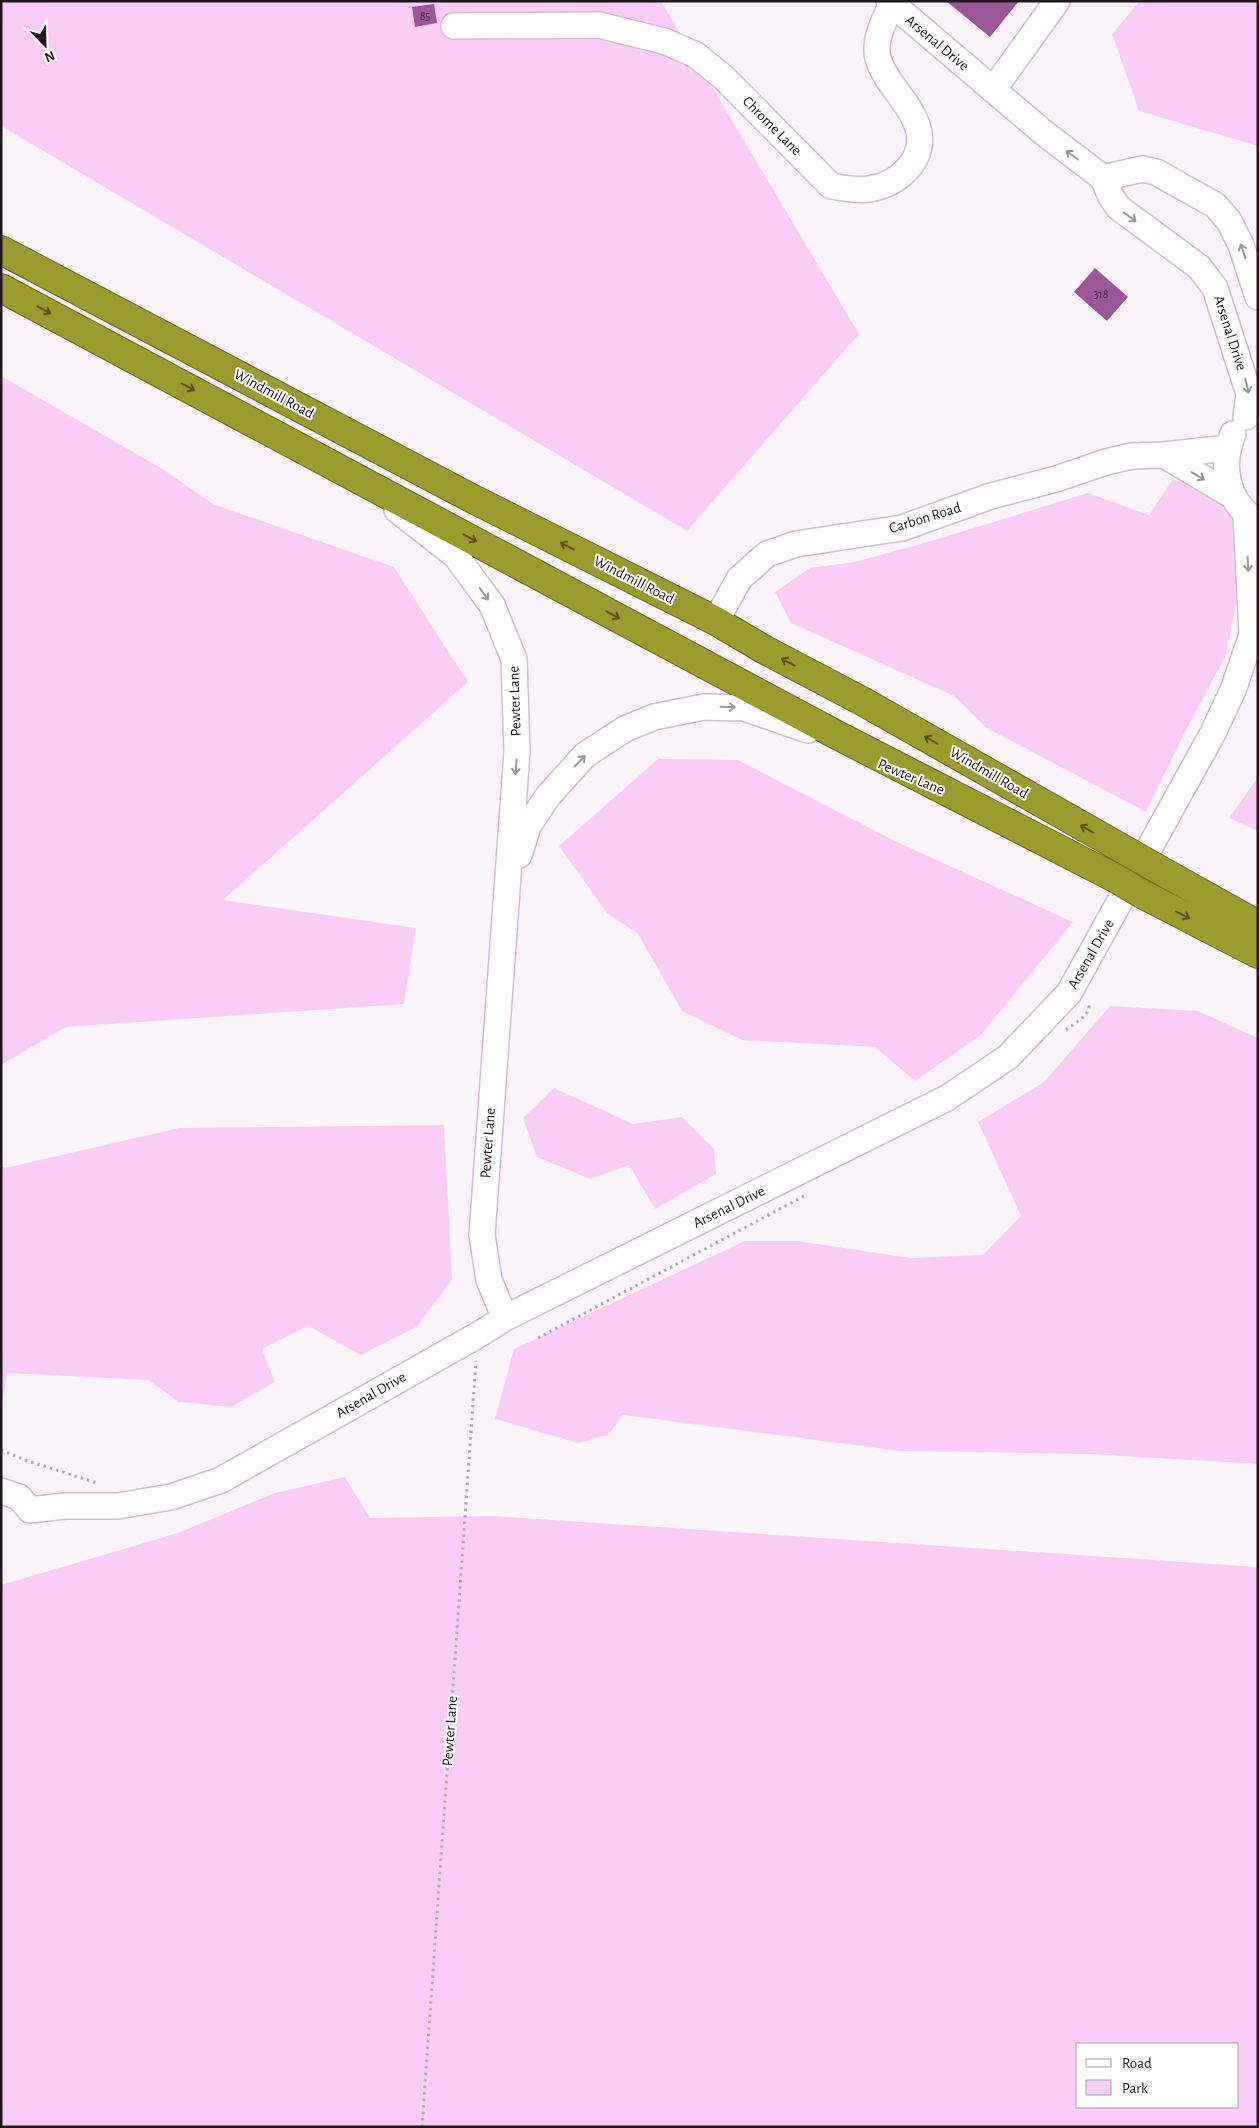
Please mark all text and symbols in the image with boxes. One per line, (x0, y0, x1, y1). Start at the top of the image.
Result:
house number: 85 (420, 10, 430, 22)
street label: Arsenal Drive (902, 12, 972, 74)
north arrow (20, 20, 70, 70)
text: N (42, 48, 57, 64)
street label: Chrome Lane (740, 94, 804, 158)
one-way arrow (1066, 149, 1079, 160)
one-way arrow (1123, 212, 1137, 222)
one-way arrow (1237, 243, 1247, 259)
house number: 318 (1094, 288, 1109, 300)
street label: Arsenal Drive (1211, 294, 1249, 372)
one-way arrow (37, 306, 51, 316)
street label: Windmill Road (232, 367, 317, 421)
one-way arrow (1243, 378, 1252, 394)
one-way arrow (180, 382, 195, 392)
one-way arrow (1191, 471, 1205, 481)
street label: Carbon Road (887, 500, 963, 536)
one-way arrow (462, 533, 477, 543)
one-way arrow (560, 541, 575, 550)
street label: Windmill Road (591, 553, 677, 607)
one-way arrow (1244, 556, 1253, 572)
one-way arrow (479, 587, 489, 601)
one-way arrow (605, 611, 620, 620)
one-way arrow (781, 657, 796, 666)
street label: Pewter Lane (506, 665, 524, 737)
one-way arrow (720, 703, 736, 712)
one-way arrow (923, 735, 938, 745)
street label: Windmill Road (947, 745, 1031, 802)
one-way arrow (573, 755, 586, 767)
street label: Pewter Lane (876, 756, 947, 798)
one-way arrow (512, 759, 521, 775)
one-way arrow (1080, 824, 1095, 834)
one-way arrow (1175, 911, 1190, 920)
street label: Arsenal Drive (1065, 916, 1117, 991)
street label: Pewter Lane (478, 1107, 498, 1179)
street label: Arsenal Drive (691, 1183, 767, 1231)
street label: Arsenal Drive (334, 1369, 409, 1421)
street label: Pewter Lane (440, 1695, 460, 1767)
legend (1076, 2043, 1239, 2108)
text: Road (1122, 2056, 1152, 2071)
text: Park (1122, 2081, 1148, 2096)

